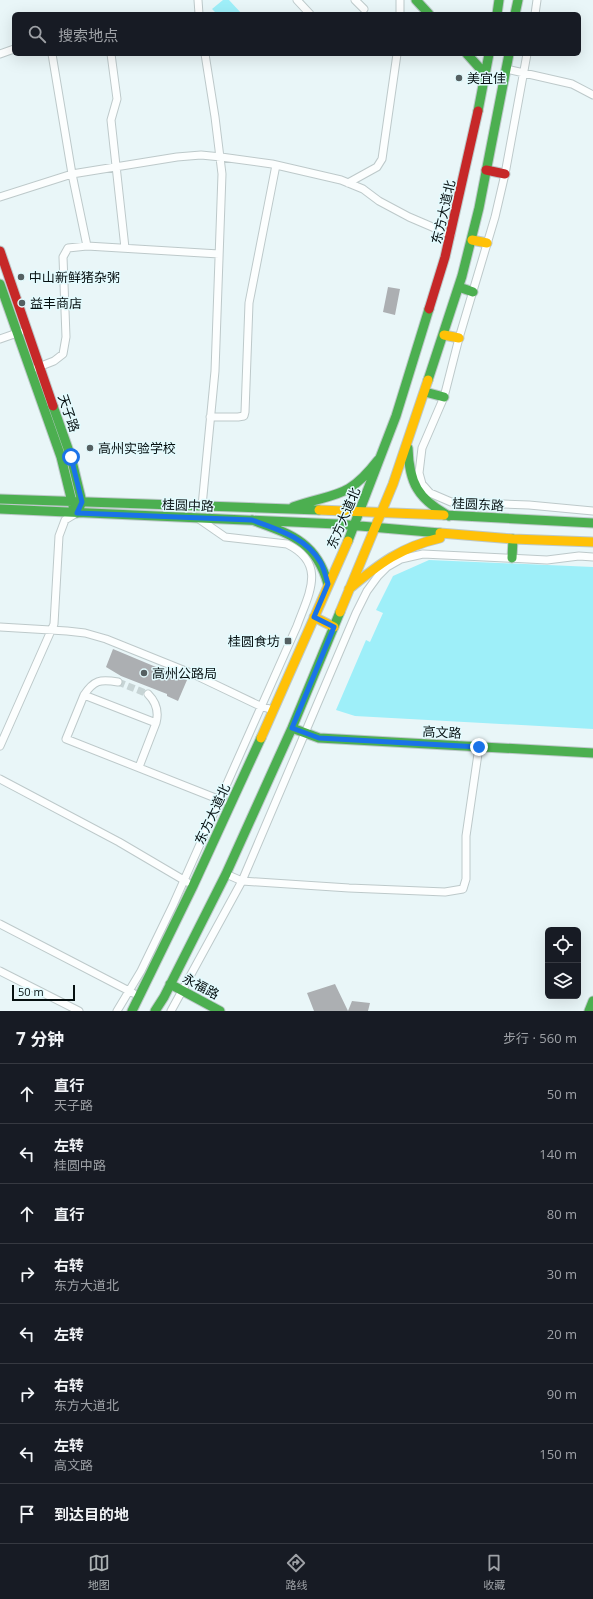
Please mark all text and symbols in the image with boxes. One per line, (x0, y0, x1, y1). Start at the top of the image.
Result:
search box (12, 12, 581, 56)
icon: search (26, 23, 48, 45)
text: 搜索地点 (58, 25, 118, 45)
place label: 美宜佳 (467, 69, 506, 87)
marker: 美宜佳 (454, 73, 464, 83)
street label: 东方大道北 (427, 178, 459, 246)
place label: 中山新鲜猪杂粥 (29, 268, 120, 286)
marker: 中山新鲜猪杂粥 (16, 272, 26, 282)
place label: 益丰商店 (30, 294, 82, 312)
marker: 益丰商店 (17, 298, 27, 308)
street label: 天子路 (54, 392, 84, 434)
place label: 高州实验学校 (98, 439, 176, 457)
marker: 高州实验学校 (85, 443, 95, 453)
route start (62, 448, 80, 466)
street label: 东方大道北 (322, 485, 364, 551)
street label: 桂圆东路 (452, 494, 504, 514)
street label: 桂圆中路 (162, 495, 214, 515)
place label: 桂圆食坊 (228, 632, 280, 650)
marker: 桂圆食坊 (283, 636, 293, 646)
place label: 高州公路局 (152, 664, 217, 682)
marker: 高州公路局 (139, 668, 149, 678)
street label: 高文路 (422, 722, 462, 742)
route end (470, 738, 488, 756)
street label: 东方大道北 (190, 781, 234, 847)
map controls (545, 927, 581, 999)
button: locate (545, 927, 581, 963)
button: layers (545, 963, 581, 999)
street label: 永福路 (180, 969, 222, 1003)
scale bar (12, 983, 75, 1002)
text: 50 m (18, 984, 44, 999)
text: 7 分钟 (16, 1027, 64, 1050)
text: 步行 · 560 m (503, 1029, 577, 1047)
text: 直行 (54, 1075, 84, 1095)
icon: ahead (16, 1083, 38, 1105)
text: 50 m (547, 1085, 577, 1103)
text: 天子路 (54, 1096, 93, 1114)
text: 左转 (54, 1135, 84, 1155)
icon: left (16, 1143, 38, 1165)
text: 140 m (539, 1145, 577, 1163)
text: 桂圆中路 (54, 1156, 106, 1174)
icon: ahead (16, 1203, 38, 1225)
text: 直行 (54, 1204, 84, 1224)
text: 80 m (547, 1205, 577, 1223)
text: 右转 (54, 1255, 84, 1275)
icon: right (16, 1263, 38, 1285)
text: 30 m (547, 1265, 577, 1283)
text: 东方大道北 (54, 1276, 119, 1294)
icon: left (16, 1323, 38, 1345)
text: 左转 (54, 1324, 84, 1344)
text: 20 m (547, 1325, 577, 1343)
text: 右转 (54, 1375, 84, 1395)
icon: right (16, 1383, 38, 1405)
text: 90 m (547, 1385, 577, 1403)
text: 东方大道北 (54, 1396, 119, 1414)
text: 左转 (54, 1435, 84, 1455)
icon: left (16, 1443, 38, 1465)
text: 150 m (539, 1445, 577, 1463)
text: 高文路 (54, 1456, 93, 1474)
icon: arrive (16, 1503, 38, 1525)
text: 到达目的地 (54, 1504, 129, 1524)
tab: 地图 (88, 1552, 110, 1592)
tab: 路线 (285, 1552, 307, 1592)
tab: 收藏 (483, 1552, 505, 1592)

